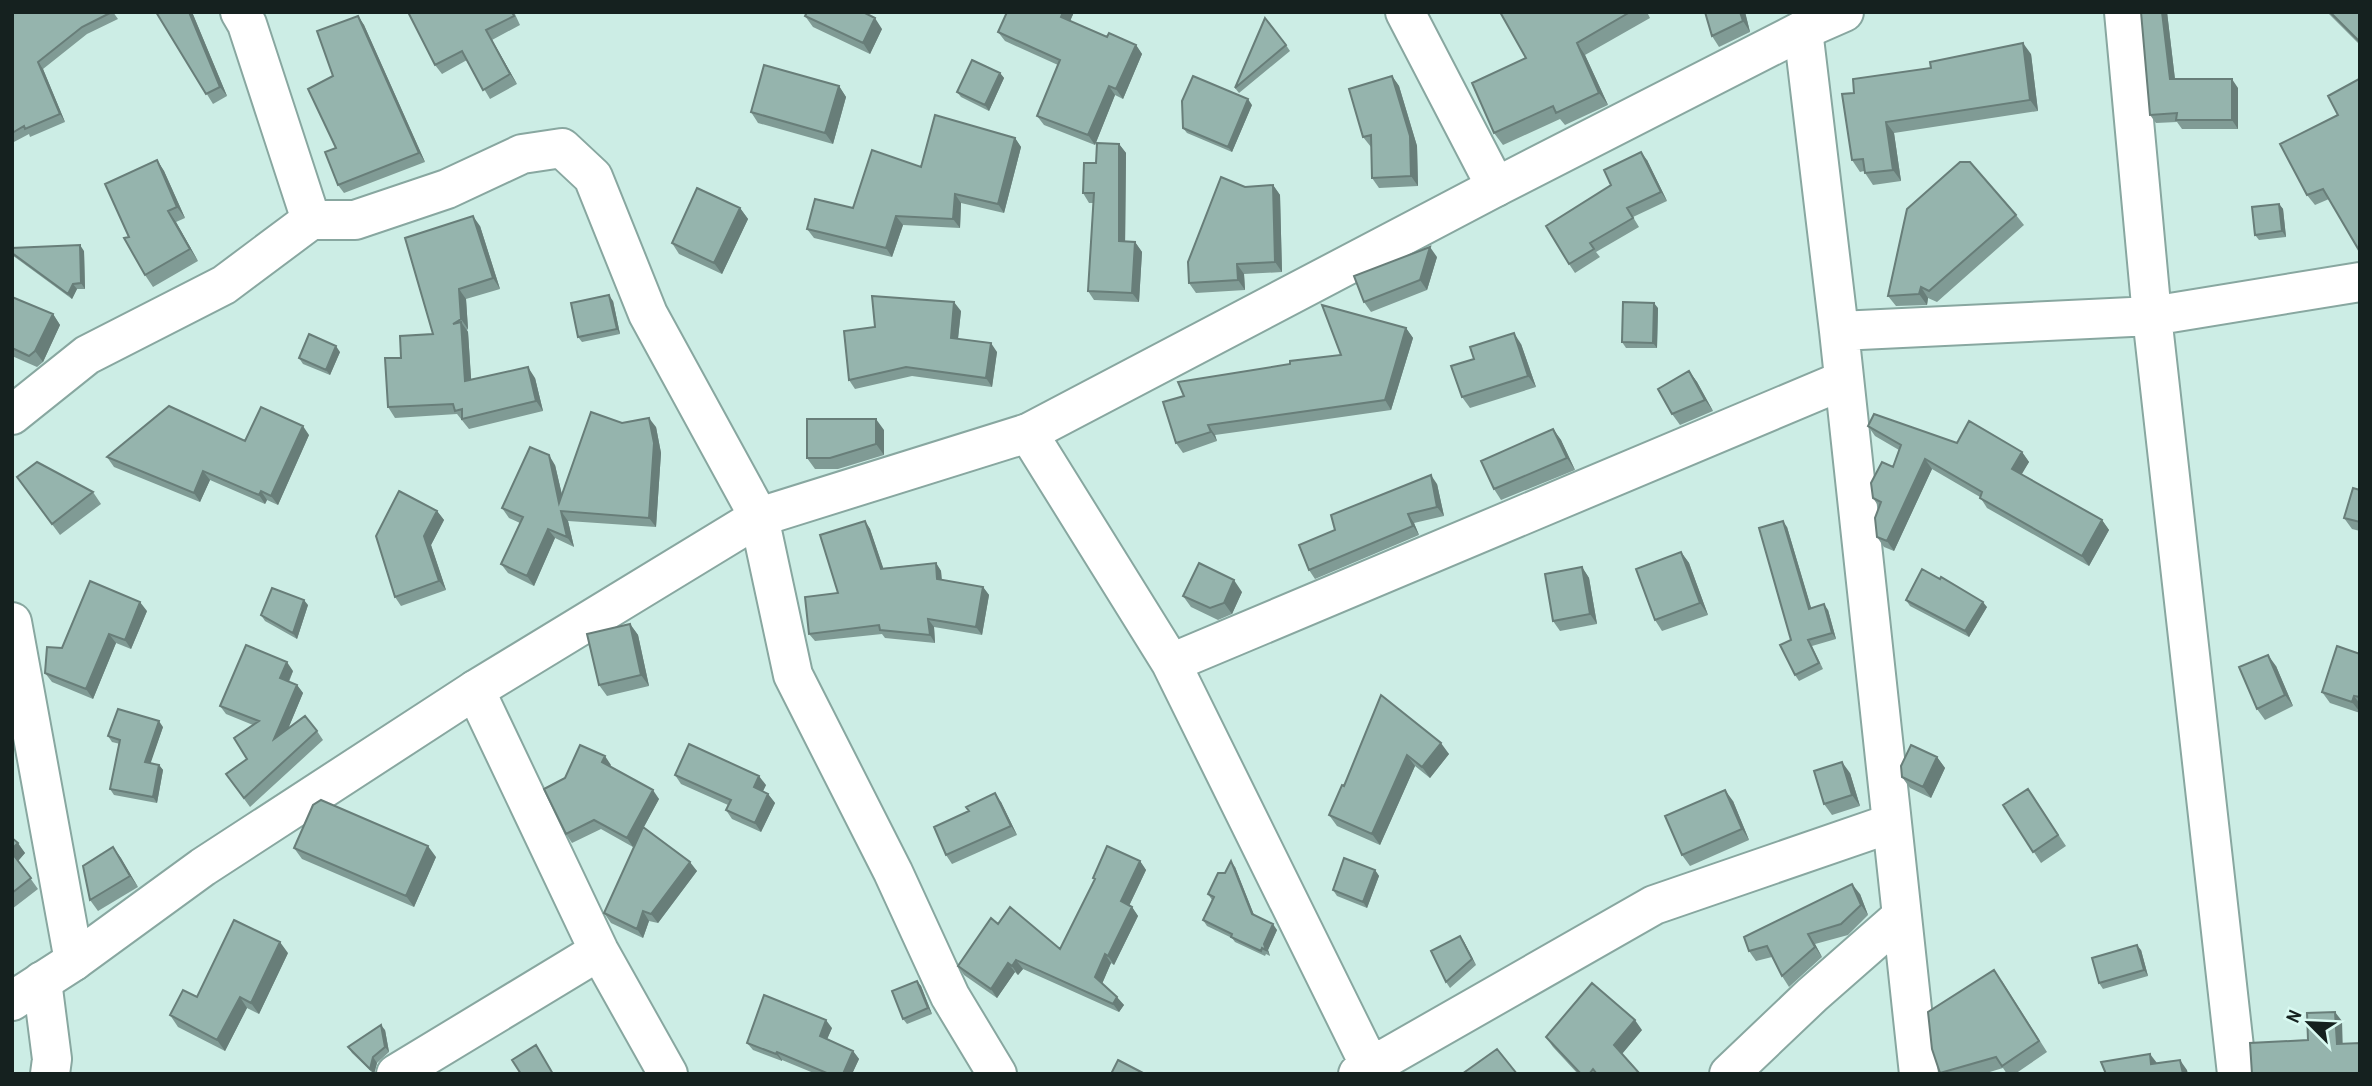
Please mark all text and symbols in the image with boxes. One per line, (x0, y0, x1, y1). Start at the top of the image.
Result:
north arrow (2274, 988, 2344, 1058)
text: N (2279, 1006, 2308, 1027)

